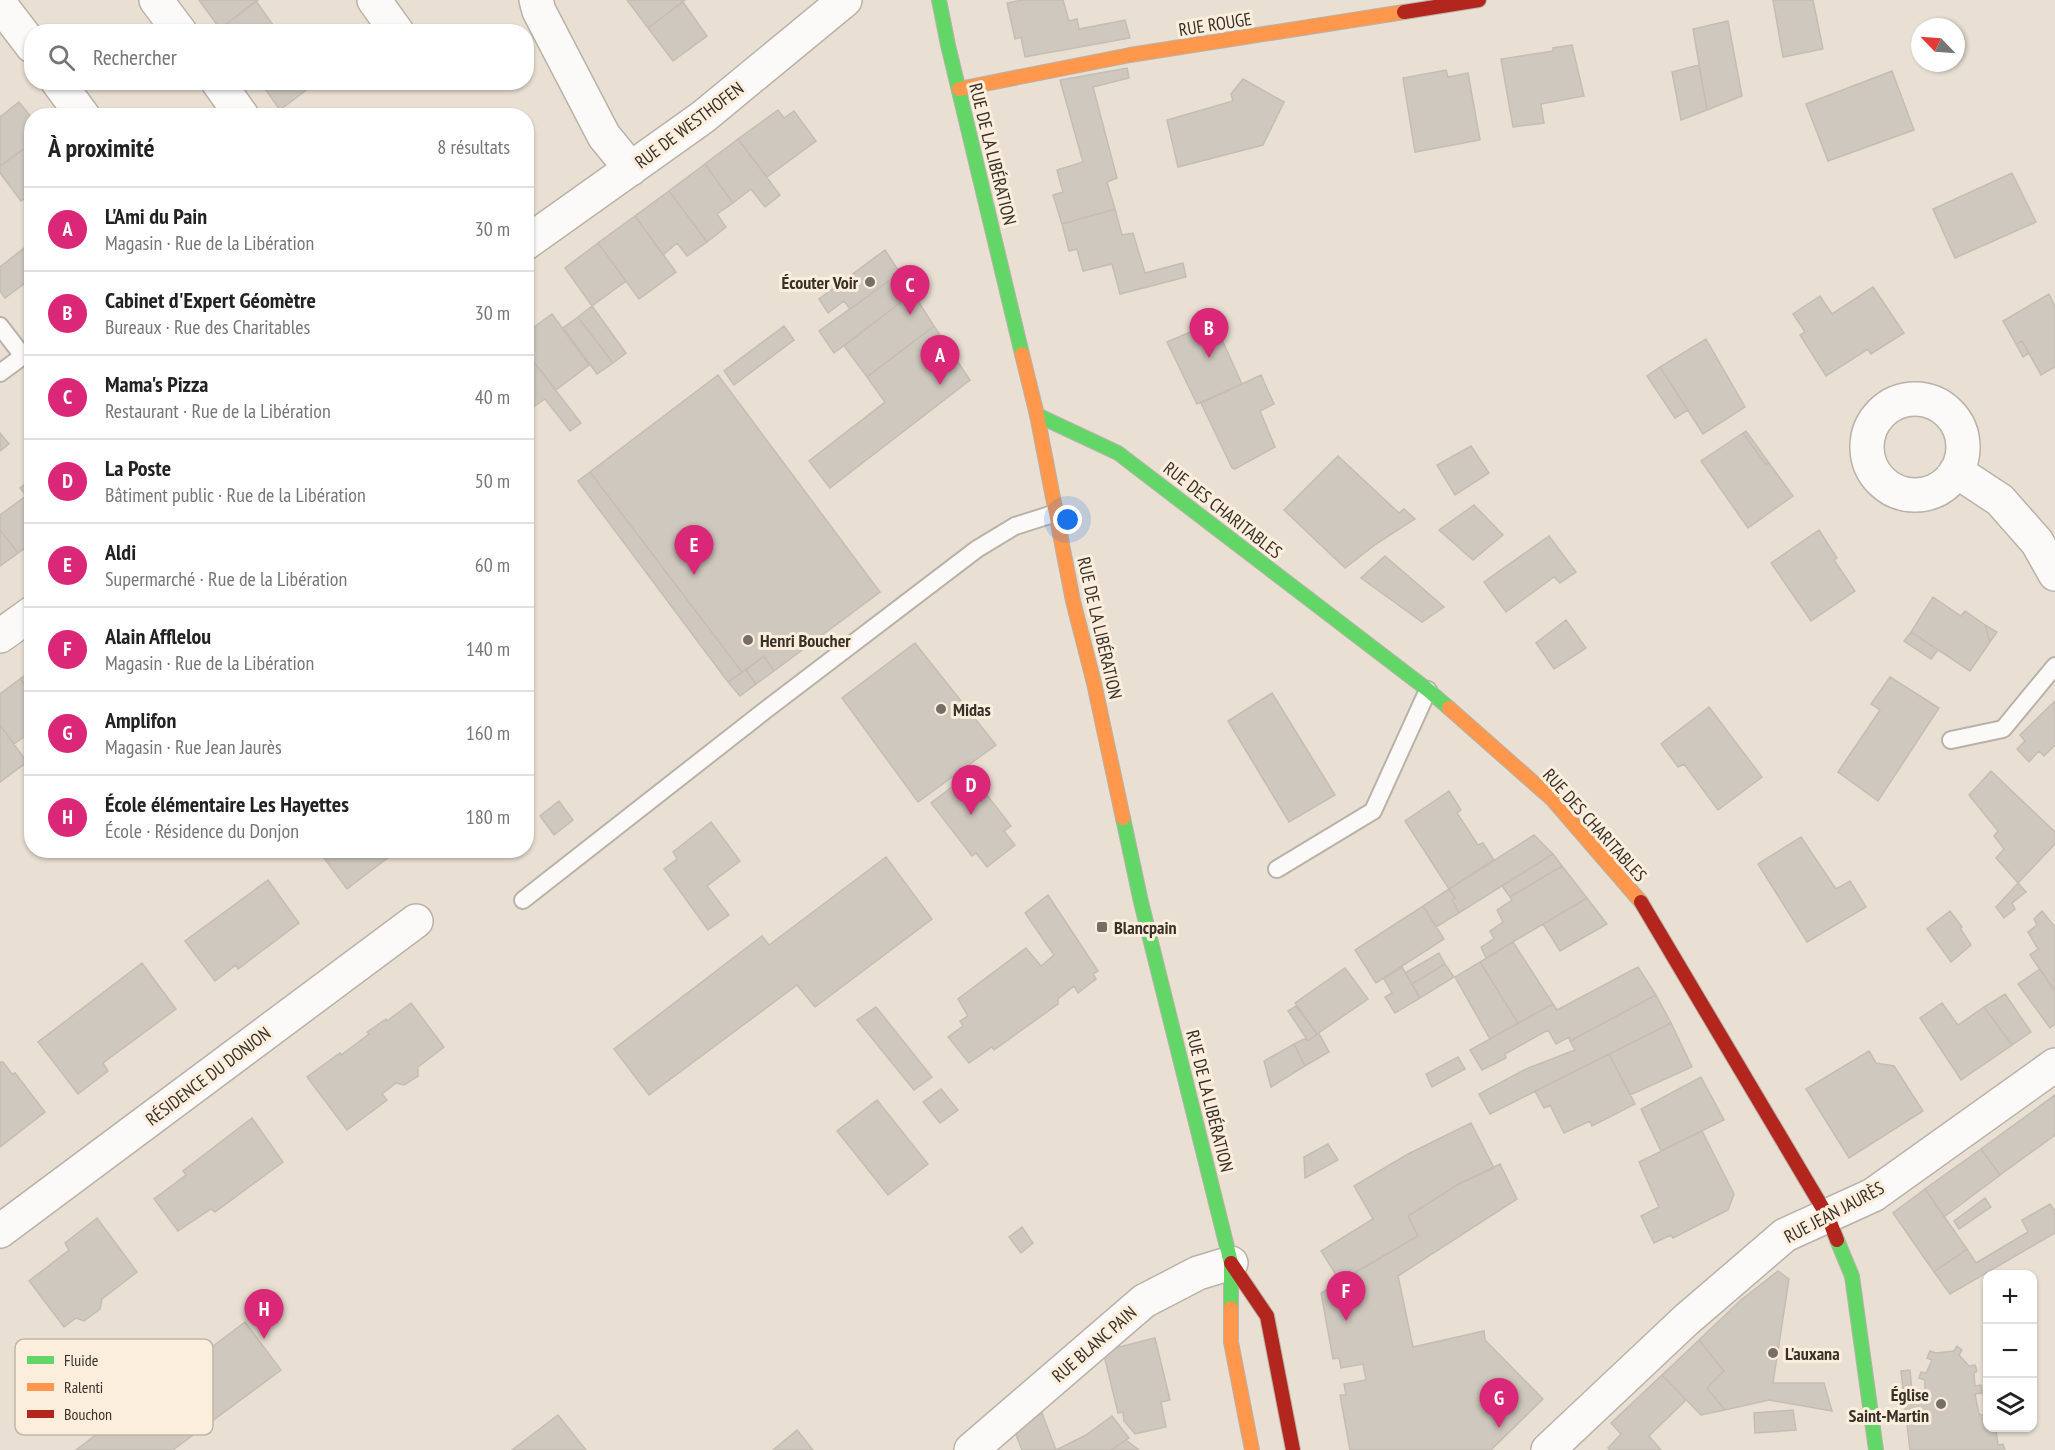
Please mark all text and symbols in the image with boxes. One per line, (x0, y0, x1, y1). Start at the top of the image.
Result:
street label: RUE ROUGE (1177, 7, 1253, 41)
north arrow (1911, 18, 1965, 72)
search box (24, 24, 534, 90)
icon: search (45, 41, 78, 74)
text: Rechercher (93, 43, 177, 71)
street label: RUE DE WESTHOFEN (630, 77, 748, 173)
street label: RUE DE LA LIBÉRATION (964, 81, 1022, 227)
text: À proximité (48, 131, 155, 164)
text: 8 résultats (437, 134, 510, 160)
text: L'Ami du Pain (105, 202, 207, 230)
text: A (62, 216, 73, 242)
text: 30 m (475, 216, 510, 242)
text: Magasin · Rue de la Libération (105, 230, 314, 256)
pin: C (890, 266, 930, 315)
place label: Écouter Voir (781, 271, 859, 294)
marker: Écouter Voir (863, 275, 877, 289)
text: Cabinet d'Expert Géomètre (105, 286, 316, 314)
text: B (63, 300, 72, 326)
text: 30 m (475, 300, 510, 326)
pin: B (1190, 308, 1228, 358)
text: Bureaux · Rue des Charitables (105, 314, 310, 340)
pin: A (920, 336, 960, 385)
text: Mama's Pizza (105, 370, 208, 398)
text: C (63, 384, 72, 410)
text: 40 m (475, 384, 510, 410)
text: Restaurant · Rue de la Libération (105, 398, 331, 424)
text: La Poste (105, 454, 171, 482)
street label: RUE DES CHARITABLES (1159, 456, 1287, 564)
text: D (62, 468, 73, 494)
text: 50 m (475, 468, 510, 494)
text: Bâtiment public · Rue de la Libération (105, 482, 366, 508)
your location (1053, 505, 1082, 534)
pin: E (674, 526, 714, 575)
text: Aldi (105, 538, 136, 566)
text: E (63, 552, 72, 578)
text: 60 m (475, 552, 510, 578)
street label: RUE DE LA LIBÉRATION (1072, 555, 1128, 701)
text: Supermarché · Rue de la Libération (105, 566, 347, 592)
text: Alain Afflelou (105, 622, 211, 650)
place label: Henri Boucher (760, 629, 851, 652)
marker: Henri Boucher (741, 633, 755, 647)
text: F (63, 636, 72, 662)
text: 140 m (466, 636, 510, 662)
text: Magasin · Rue de la Libération (105, 650, 314, 676)
place label: Midas (953, 698, 991, 721)
marker: Midas (934, 702, 948, 716)
text: Amplifon (105, 706, 176, 734)
text: G (62, 720, 73, 746)
text: 160 m (466, 720, 510, 746)
text: Magasin · Rue Jean Jaurès (105, 734, 282, 760)
street label: RUE DES CHARITABLES (1538, 764, 1652, 887)
pin: D (952, 766, 990, 815)
text: École élémentaire Les Hayettes (105, 790, 349, 818)
text: H (62, 804, 73, 830)
text: 180 m (466, 804, 510, 830)
text: École · Résidence du Donjon (105, 818, 299, 844)
place label: Blancpain (1114, 916, 1177, 939)
marker: Blancpain (1095, 920, 1109, 934)
street label: RÉSIDENCE DU DONJON (141, 1022, 275, 1130)
street label: RUE DE LA LIBÉRATION (1181, 1028, 1239, 1174)
street label: RUE JEAN JAURÈS (1780, 1176, 1888, 1248)
map controls (1983, 1270, 2037, 1432)
button: + (1983, 1270, 2037, 1324)
pin: F (1326, 1272, 1366, 1321)
pin: H (244, 1290, 284, 1339)
street label: RUE BLANC PAIN (1047, 1301, 1141, 1387)
button: − (1983, 1324, 2037, 1378)
legend (15, 1339, 213, 1435)
place label: L'auxana (1785, 1342, 1840, 1365)
marker: L'auxana (1766, 1346, 1780, 1360)
text: Fluide (64, 1350, 98, 1370)
text: Ralenti (64, 1377, 103, 1397)
pin: G (1480, 1378, 1518, 1428)
button: layers (1983, 1378, 2037, 1432)
place label: Église Saint-Martin (1849, 1383, 1929, 1427)
marker: Église Saint-Martin (1934, 1397, 1948, 1411)
text: Bouchon (64, 1404, 112, 1424)

